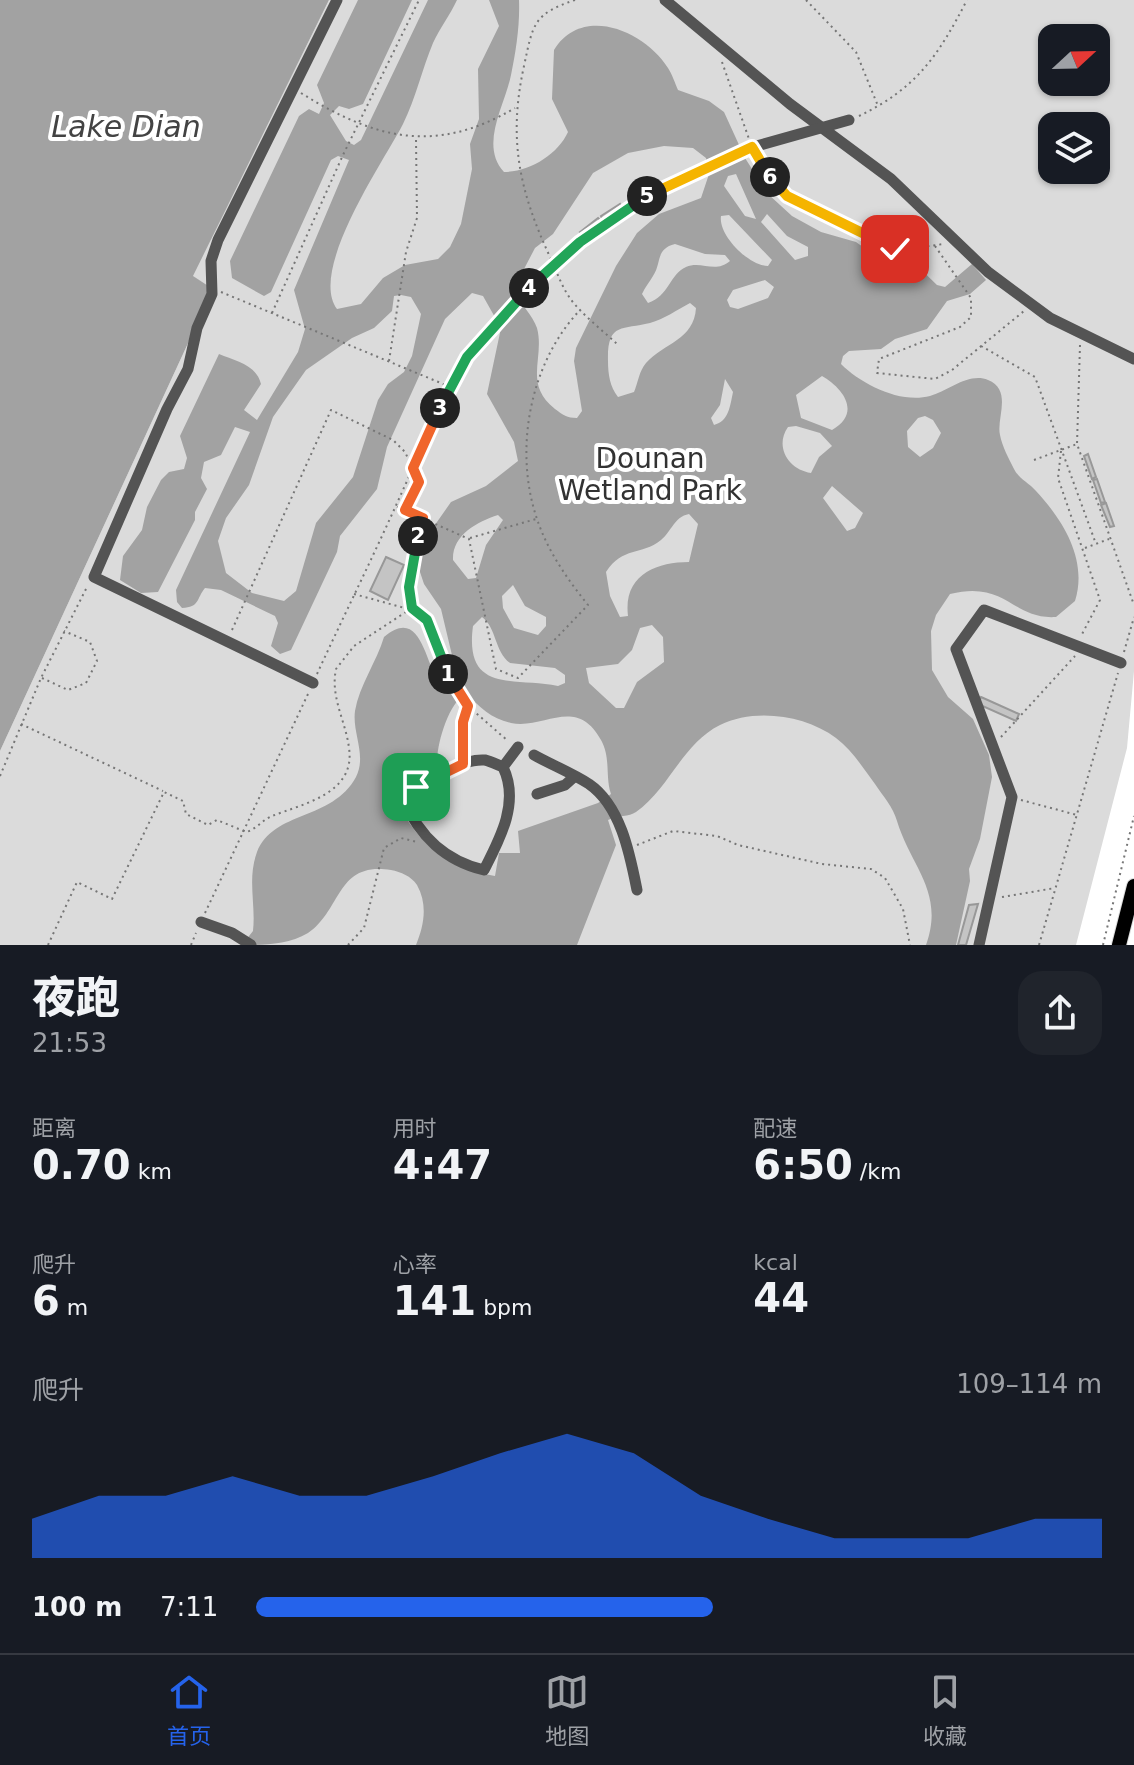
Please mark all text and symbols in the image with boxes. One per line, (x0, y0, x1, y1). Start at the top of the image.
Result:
north arrow (1038, 24, 1110, 96)
map controls (1038, 24, 1110, 184)
water label: Lake Dian (51, 109, 201, 144)
button: layers (1038, 112, 1110, 184)
pin: 6 (750, 157, 790, 197)
text: 6 (762, 164, 778, 189)
pin: 5 (627, 176, 667, 216)
text: 5 (639, 183, 655, 208)
pin (861, 215, 929, 283)
icon: check (873, 227, 917, 271)
pin: 4 (509, 268, 549, 308)
text: 4 (521, 275, 537, 300)
pin: 3 (420, 388, 460, 428)
text: 3 (432, 395, 448, 420)
park label: Dounan Wetland Park (558, 442, 743, 507)
pin: 2 (398, 516, 438, 556)
text: 2 (410, 523, 426, 548)
pin: 1 (428, 654, 468, 694)
text: 1 (440, 661, 456, 686)
pin (382, 753, 450, 821)
icon: arrive (394, 765, 438, 809)
button: share (1018, 971, 1102, 1055)
text: 夜跑 (32, 972, 120, 1023)
text: 21:53 (32, 1028, 107, 1058)
text: 距离 (32, 1116, 76, 1141)
text: 用时 (393, 1116, 437, 1141)
text: 配速 (753, 1116, 797, 1141)
text: 0.70 (32, 1142, 131, 1188)
text: 4:47 (393, 1142, 492, 1188)
text: 6:50 (753, 1142, 853, 1188)
text: km (131, 1159, 172, 1184)
text: /km (853, 1159, 901, 1184)
text: kcal (753, 1250, 798, 1275)
text: 爬升 (32, 1252, 76, 1277)
text: 心率 (393, 1252, 437, 1277)
text: 44 (753, 1275, 809, 1321)
text: 6 (32, 1278, 60, 1324)
text: 141 (393, 1278, 476, 1324)
text: m (60, 1295, 88, 1320)
text: bpm (476, 1295, 533, 1320)
text: 109–114 m (956, 1369, 1102, 1399)
text: 爬升 (32, 1375, 84, 1405)
text: 100 m (32, 1592, 122, 1622)
text: 7:11 (160, 1592, 218, 1622)
tab: 首页 (167, 1670, 211, 1750)
tab: 地图 (545, 1670, 589, 1750)
tab: 收藏 (923, 1670, 967, 1750)

